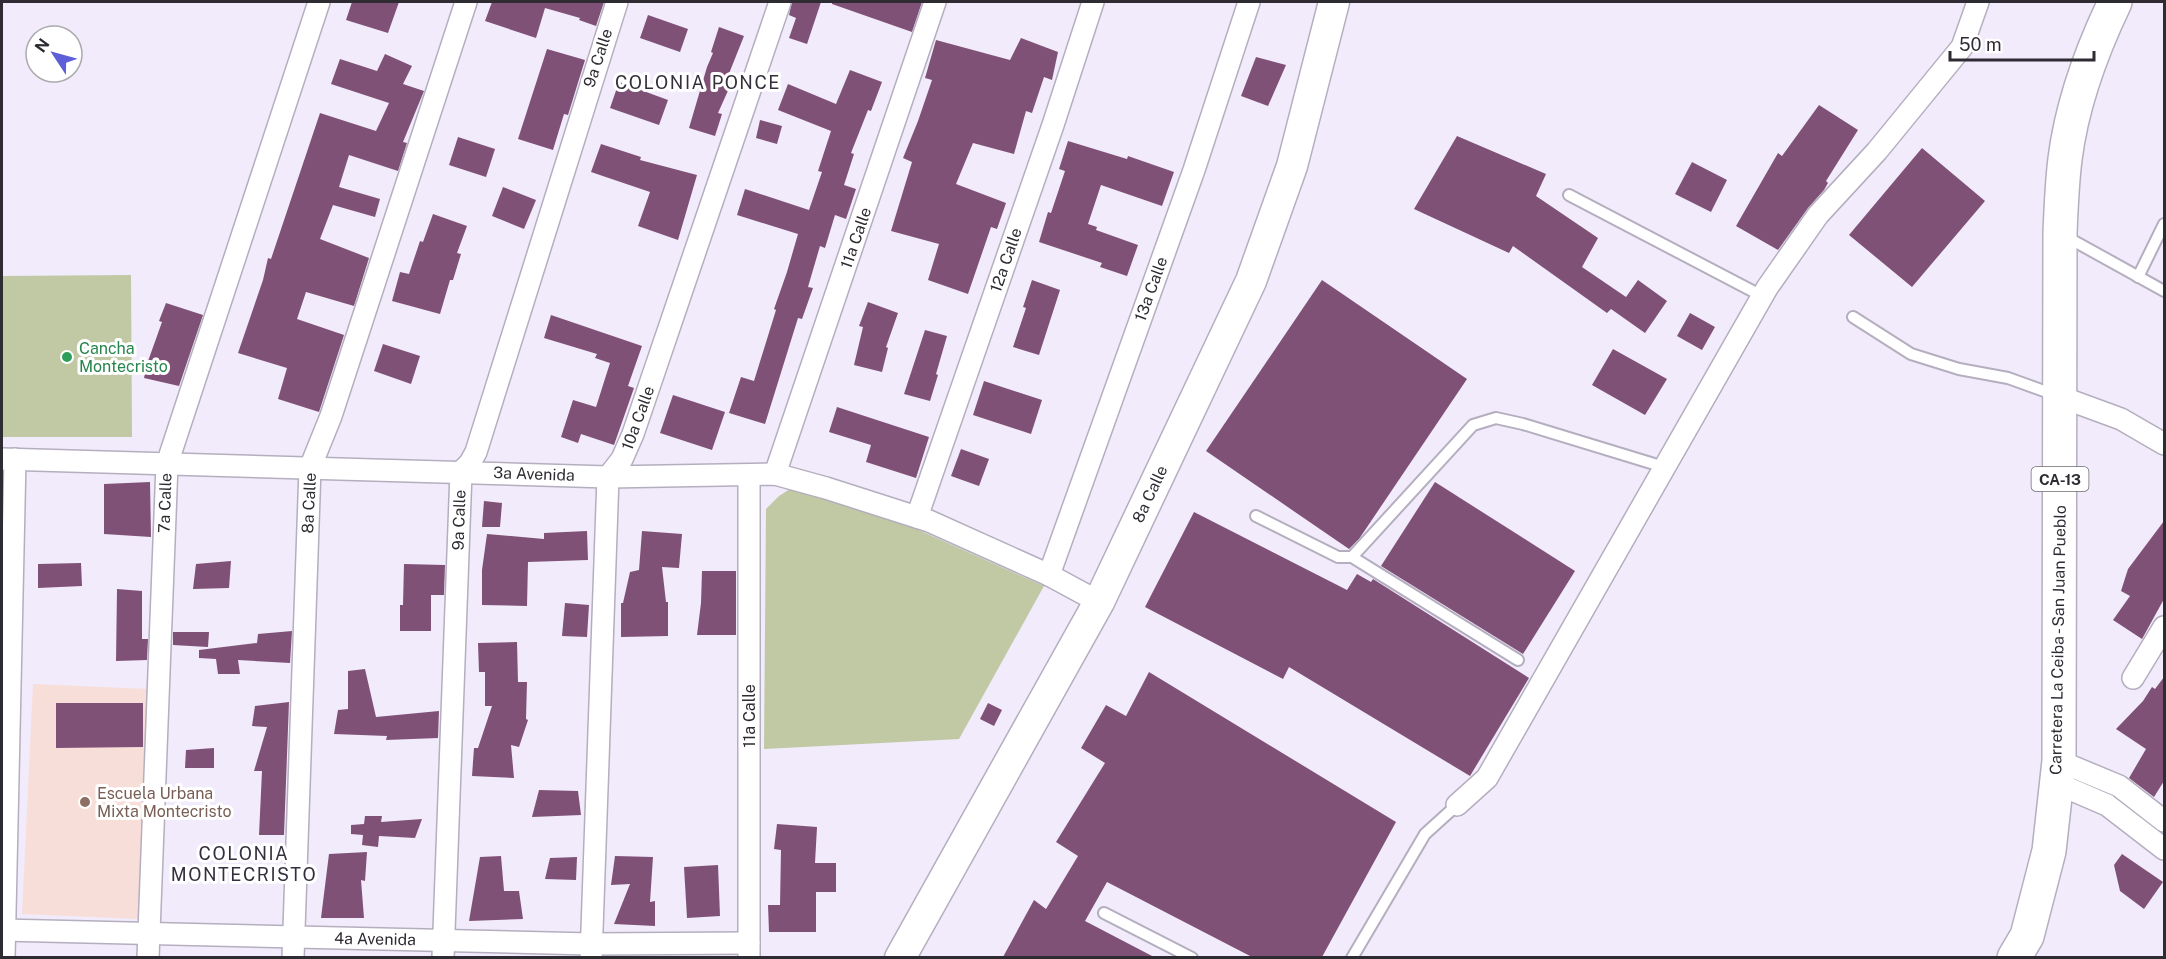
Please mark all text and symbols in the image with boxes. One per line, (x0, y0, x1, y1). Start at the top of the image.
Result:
north arrow (24, 24, 84, 84)
scale bar (1950, 24, 2094, 62)
street label: 9a Calle (580, 26, 616, 90)
text: 50 m (1959, 34, 2002, 55)
text: N (31, 35, 54, 56)
district label: COLONIA PONCE (615, 72, 781, 93)
street label: 11a Calle (837, 205, 875, 271)
street label: 12a Calle (986, 225, 1026, 295)
street label: 13a Calle (1131, 254, 1171, 324)
place label: Cancha Montecristo (79, 339, 168, 376)
marker: Cancha Montecristo (60, 350, 74, 364)
street label: 10a Calle (618, 383, 658, 453)
street label: 8a Calle (1129, 462, 1171, 526)
street label: 3a Avenida (493, 463, 575, 485)
road number: CA-13 (2032, 467, 2088, 491)
street label: 8a Calle (298, 472, 320, 534)
street label: 7a Calle (154, 473, 176, 533)
street label: 9a Calle (448, 489, 470, 551)
street label: Carretera La Ceiba - San Juan Pueblo (2046, 505, 2070, 775)
street label: 11a Calle (740, 684, 759, 748)
place label: Escuela Urbana Mixta Montecristo (97, 784, 232, 821)
marker: Escuela Urbana Mixta Montecristo (78, 795, 92, 809)
district label: COLONIA MONTECRISTO (171, 843, 317, 885)
street label: 4a Avenida (334, 929, 416, 949)

